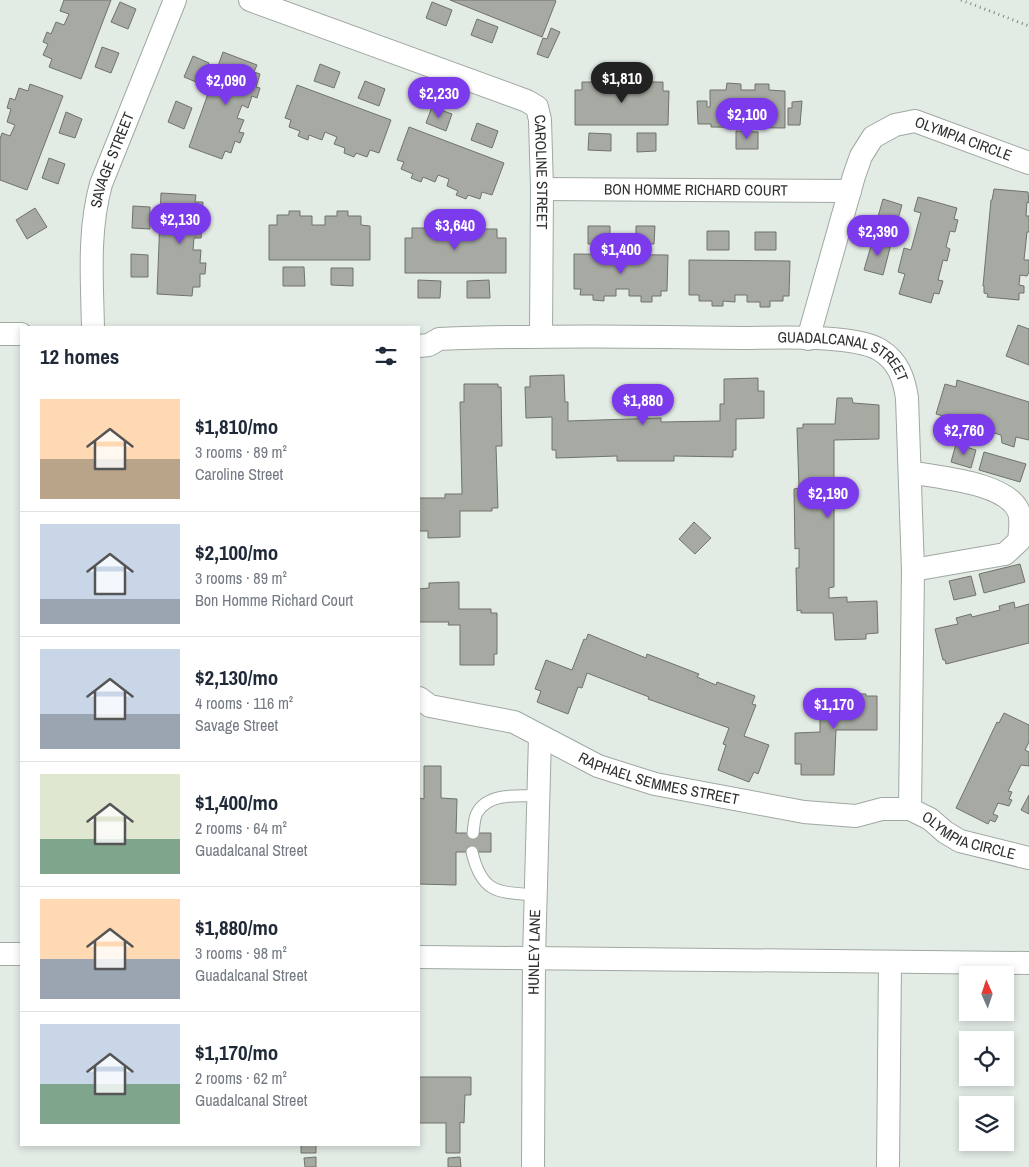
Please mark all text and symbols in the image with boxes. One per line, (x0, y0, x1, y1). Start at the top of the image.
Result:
pin: $1,810 (581, 62, 663, 104)
pin: $2,090 (185, 64, 267, 106)
text: $1,810 (602, 67, 642, 89)
text: $2,090 (206, 69, 246, 91)
pin: $2,230 (398, 76, 480, 119)
text: $2,230 (419, 82, 459, 104)
pin: $2,100 (706, 98, 788, 140)
text: $2,100 (727, 103, 767, 125)
street label: SAVAGE STREET (85, 108, 139, 209)
street label: OLYMPIA CIRCLE (912, 111, 1015, 166)
street label: CAROLINE STREET (529, 112, 553, 230)
street label: BON HOMME RICHARD COURT (604, 178, 788, 201)
pin: $2,130 (139, 202, 221, 245)
text: $2,130 (160, 208, 200, 230)
pin: $3,640 (414, 208, 496, 251)
text: $3,640 (435, 214, 475, 236)
pin: $2,390 (837, 214, 919, 257)
text: $2,390 (858, 220, 898, 242)
pin: $1,400 (580, 232, 662, 275)
text: $1,400 (601, 238, 641, 260)
street label: GUADALCANAL STREET (777, 327, 914, 384)
text: 12 homes (40, 342, 119, 371)
icon: filters (372, 342, 400, 370)
pin: $1,880 (602, 384, 684, 426)
text: $1,880 (623, 389, 663, 411)
text: $1,810/mo (195, 412, 278, 441)
pin: $2,760 (923, 414, 1005, 456)
icon: home (80, 419, 140, 479)
text: $2,760 (944, 419, 984, 441)
text: 3 rooms · 89 m² (195, 441, 287, 463)
text: Caroline Street (195, 463, 283, 485)
pin: $2,190 (787, 476, 869, 519)
text: $2,190 (808, 482, 848, 504)
text: $2,100/mo (195, 538, 278, 567)
icon: home (80, 544, 140, 604)
text: 3 rooms · 89 m² (195, 567, 287, 589)
text: Bon Homme Richard Court (195, 589, 353, 611)
text: $2,130/mo (195, 663, 278, 692)
icon: home (80, 669, 140, 729)
pin: $1,170 (793, 688, 875, 730)
text: 4 rooms · 116 m² (195, 692, 293, 714)
text: $1,170 (814, 693, 854, 715)
text: Savage Street (195, 714, 278, 736)
street label: RAPHAEL SEMMES STREET (575, 747, 741, 810)
text: $1,400/mo (195, 788, 278, 817)
icon: home (80, 794, 140, 854)
street label: OLYMPIA CIRCLE (919, 806, 1018, 864)
text: 2 rooms · 64 m² (195, 817, 287, 839)
text: Guadalcanal Street (195, 839, 307, 861)
street label: HUNLEY LANE (523, 909, 545, 995)
text: $1,880/mo (195, 913, 278, 942)
icon: home (80, 919, 140, 979)
text: 3 rooms · 98 m² (195, 942, 287, 964)
text: Guadalcanal Street (195, 964, 307, 986)
north arrow (959, 966, 1014, 1021)
map controls (959, 966, 1014, 1151)
button: locate (959, 1031, 1014, 1086)
text: $1,170/mo (195, 1038, 278, 1067)
icon: home (80, 1044, 140, 1104)
text: 2 rooms · 62 m² (195, 1067, 287, 1089)
text: Guadalcanal Street (195, 1089, 307, 1111)
button: layers (959, 1096, 1014, 1151)

